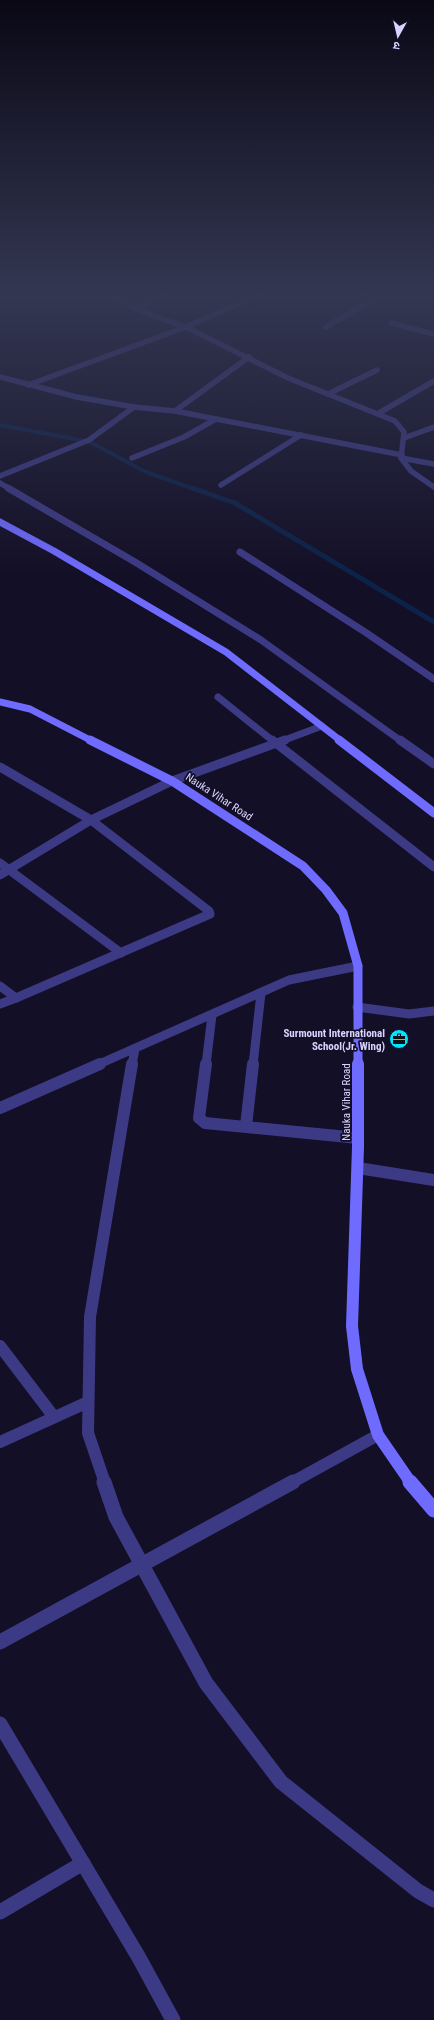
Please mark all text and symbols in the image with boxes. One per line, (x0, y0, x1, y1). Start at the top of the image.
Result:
north arrow (378, 16, 418, 56)
text: उ (392, 38, 401, 52)
street label: Nauka Vihar Road (183, 770, 255, 824)
place label: Surmount International School(Jr. Wing) (283, 1027, 385, 1053)
office icon: Surmount International School(Jr. Wing) (388, 1028, 410, 1050)
street label: Nauka Vihar Road (340, 1063, 353, 1141)

